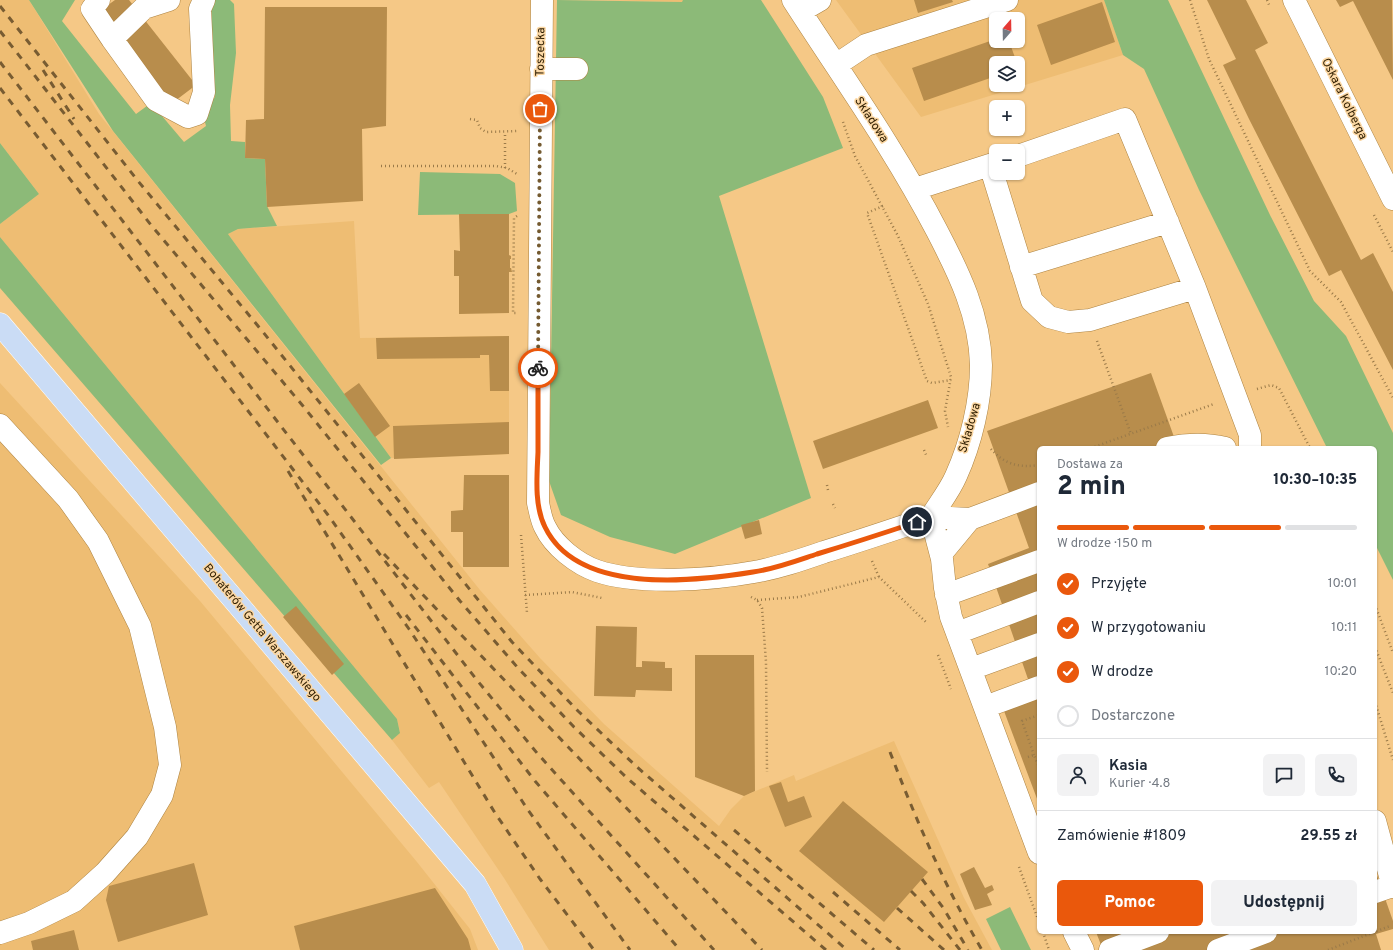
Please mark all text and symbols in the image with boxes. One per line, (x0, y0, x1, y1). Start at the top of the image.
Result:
north arrow (989, 12, 1025, 48)
map controls (989, 12, 1025, 180)
street label: Toszecka (533, 27, 549, 77)
button: layers (989, 56, 1025, 92)
street label: Oskara Kolberga (1317, 56, 1371, 142)
pin (523, 92, 557, 126)
street label: Składowa (850, 94, 892, 146)
icon: bag (529, 98, 551, 120)
button: + (989, 100, 1025, 136)
button: − (989, 144, 1025, 180)
courier (518, 348, 558, 388)
icon: bike (527, 357, 549, 379)
street label: Składowa (955, 401, 985, 455)
text: Dostawa za (1057, 457, 1123, 473)
text: 2 min (1057, 471, 1126, 504)
text: 10:30–10:35 (1273, 471, 1357, 490)
pin (900, 505, 934, 539)
icon: home (906, 511, 928, 533)
text: W drodze · 150 m (1057, 536, 1152, 552)
street label: Bohaterów Getta Warszawskiego (199, 561, 325, 706)
icon: check (1057, 573, 1079, 595)
text: Przyjęte (1091, 575, 1147, 594)
text: 10:01 (1328, 576, 1357, 592)
icon: check (1057, 617, 1079, 639)
text: W przygotowaniu (1091, 619, 1206, 638)
text: 10:11 (1331, 620, 1357, 636)
icon: check (1057, 661, 1079, 683)
text: W drodze (1091, 663, 1153, 682)
text: 10:20 (1325, 664, 1357, 680)
text: Dostarczone (1091, 707, 1175, 726)
button: person (1057, 754, 1099, 796)
button: chat (1263, 754, 1305, 796)
button: phone (1315, 754, 1357, 796)
text: Kasia (1109, 757, 1148, 776)
text: Kurier · 4.8 (1109, 776, 1170, 792)
text: Zamówienie #1809 (1057, 827, 1186, 846)
text: 29.55 zł (1300, 827, 1357, 846)
button: Pomoc (1057, 880, 1203, 926)
button: Udostępnij (1211, 880, 1357, 926)

